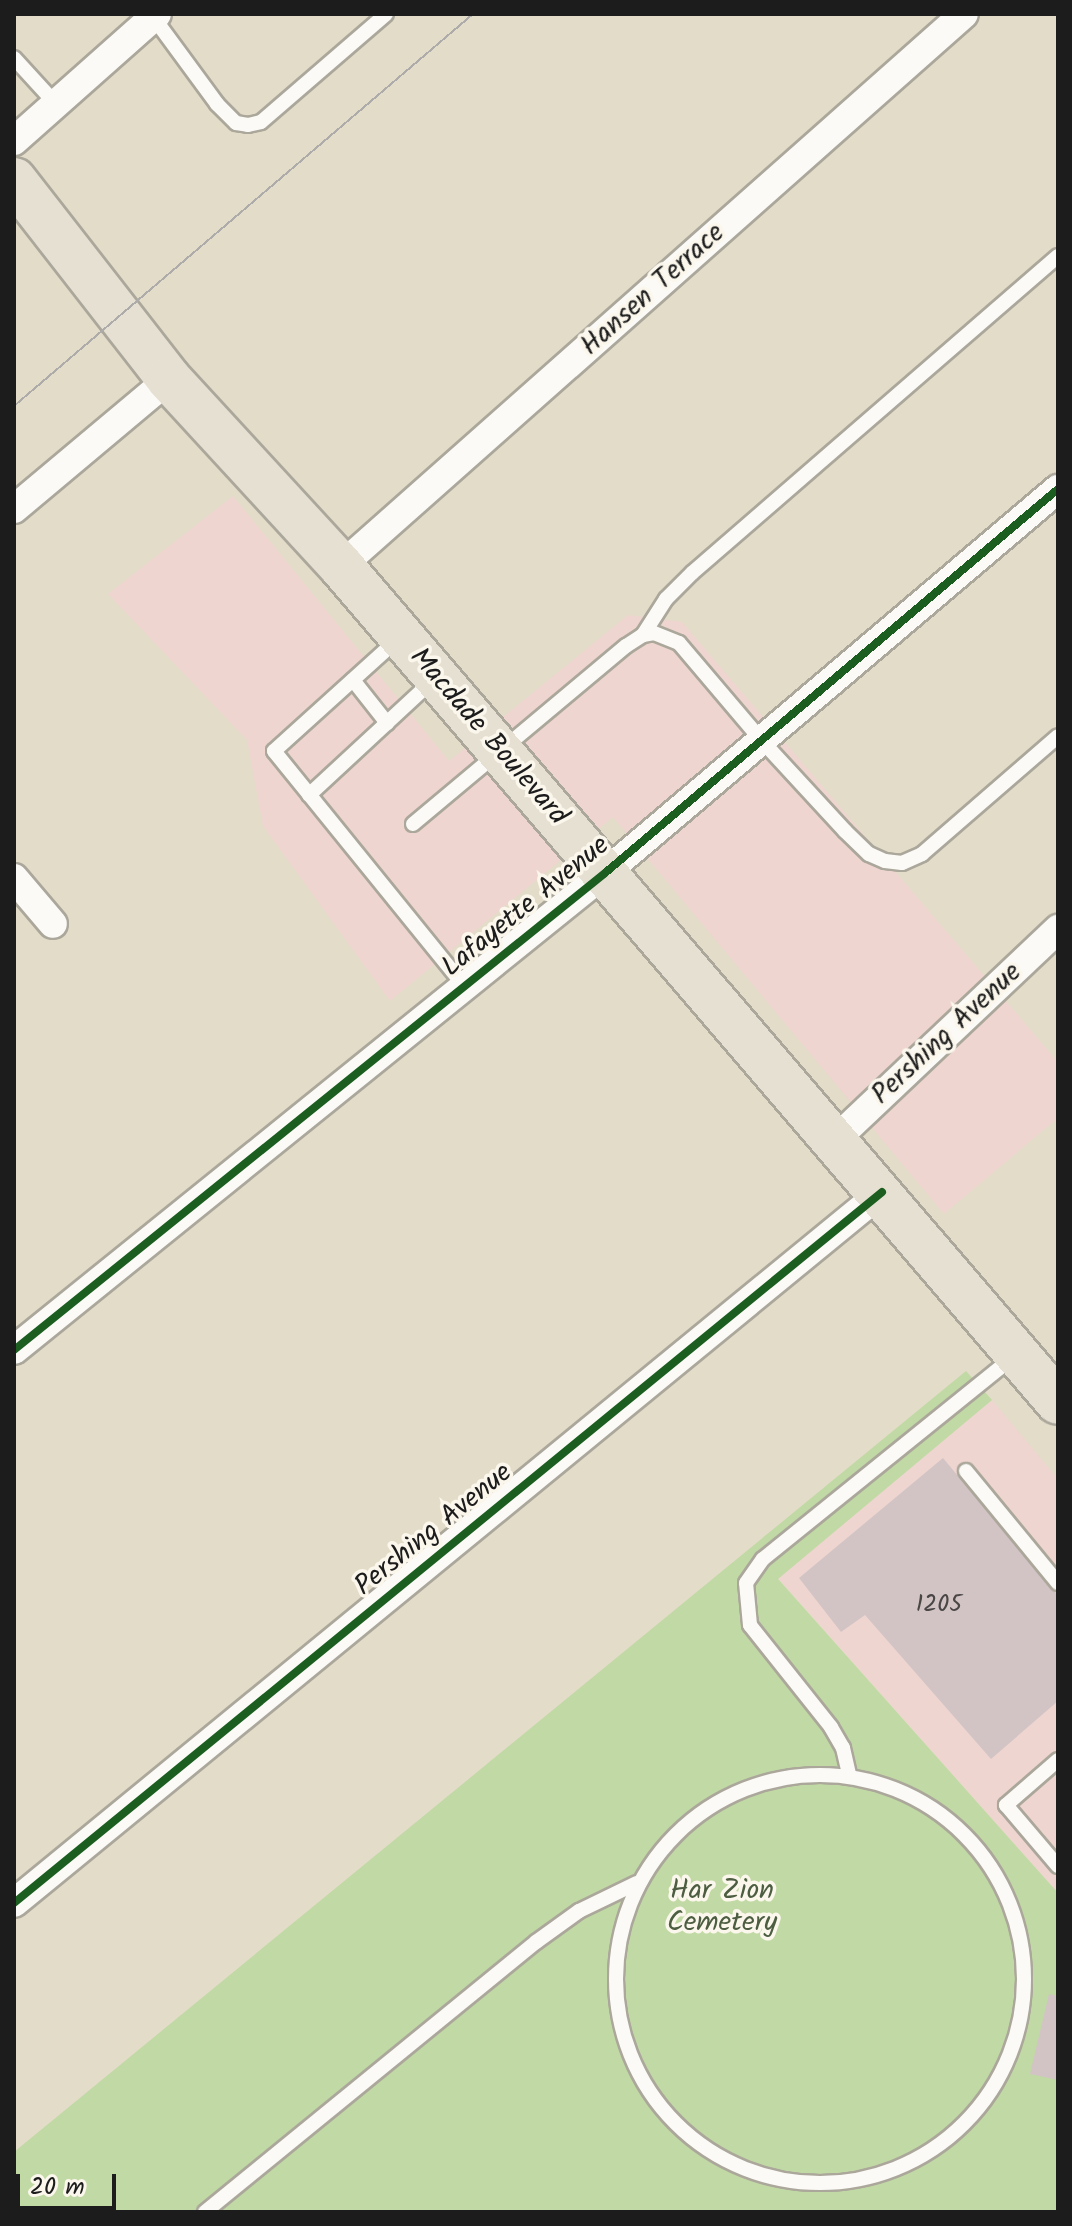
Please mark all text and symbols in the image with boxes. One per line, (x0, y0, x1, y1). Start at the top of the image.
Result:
street label: Hansen Terrace (574, 217, 732, 363)
street label: Macdade Boulevard (402, 641, 574, 833)
street label: Lafayette Avenue (435, 829, 617, 985)
street label: Pershing Avenue (865, 956, 1029, 1112)
street label: Pershing Avenue (349, 1456, 519, 1604)
house number: 1205 (916, 1591, 962, 1619)
park label: Har Zion Cemetery (667, 1874, 777, 1940)
scale bar (20, 2158, 120, 2208)
text: 20 m (30, 2168, 85, 2207)

